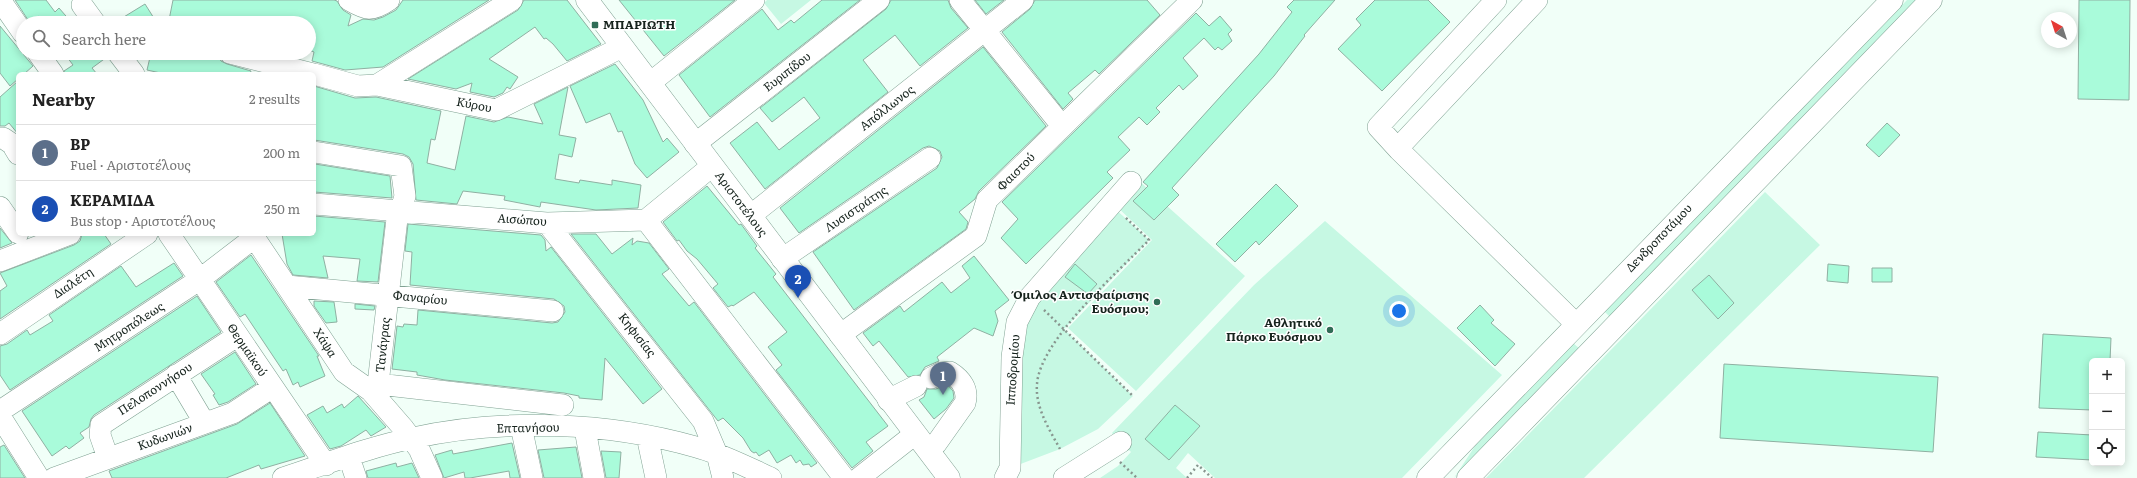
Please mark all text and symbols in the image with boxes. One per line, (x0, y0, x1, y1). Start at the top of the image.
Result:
north arrow (2041, 12, 2077, 48)
place label: ΜΠΑΡΙΩΤΗ (603, 15, 675, 33)
search box (16, 16, 316, 60)
marker: ΜΠΑΡΙΩΤΗ (590, 20, 600, 30)
icon: search (30, 27, 52, 49)
text: Search here (62, 27, 146, 50)
street label: Ευριπίδου (759, 47, 814, 96)
street label: Απόλλωνος (855, 80, 918, 134)
text: Nearby (32, 86, 95, 111)
text: 2 results (249, 89, 300, 108)
street label: Κύρου (455, 92, 494, 116)
text: BP (70, 132, 90, 155)
text: 1 (42, 143, 48, 162)
text: 200 m (263, 143, 300, 162)
street label: Φαιστού (992, 148, 1039, 195)
text: Fuel · Αριστοτέλους (70, 155, 191, 174)
street label: Αριστοτέλους (711, 167, 772, 240)
street label: Λυσιστράτης (820, 180, 890, 236)
text: ΚΕΡΑΜΙΔΑ (70, 188, 155, 211)
text: 2 (42, 199, 48, 218)
text: 250 m (264, 199, 300, 218)
street label: Δενδροποτάμου (1621, 199, 1696, 275)
street label: Αισώπου (497, 208, 547, 230)
text: Bus stop · Αριστοτέλους (70, 211, 216, 230)
street label: Διαλέτη (49, 262, 96, 302)
pin: 2 (785, 265, 811, 298)
street label: Φαναρίου (392, 285, 448, 309)
place label: Όμιλος Αντισφαίρισης Ευόσμου; (1010, 285, 1150, 317)
street label: Μητροπόλεως (90, 297, 167, 356)
marker: Όμιλος Αντισφαίρισης Ευόσμου; (1152, 297, 1162, 307)
your location (1389, 301, 1409, 321)
street label: Κηφισίας (615, 308, 661, 360)
place label: Αθλητικό Πάρκο Ευόσμου (1226, 313, 1322, 345)
street label: Τανάγρας (370, 316, 394, 373)
street label: Θερμαϊκού (223, 319, 272, 380)
street label: Χάψα (310, 324, 342, 361)
marker: Αθλητικό Πάρκο Ευόσμου (1325, 325, 1335, 335)
street label: Ιπποδρομίου (1001, 334, 1023, 406)
street label: Πελοποννήσου (114, 357, 195, 419)
map controls (2089, 358, 2125, 466)
button: + (2089, 358, 2125, 394)
pin: 1 (930, 362, 956, 395)
button: − (2089, 394, 2125, 430)
street label: Επτανήσου (496, 417, 560, 437)
street label: Κυδωνιών (135, 418, 195, 454)
button: locate (2089, 430, 2125, 466)

